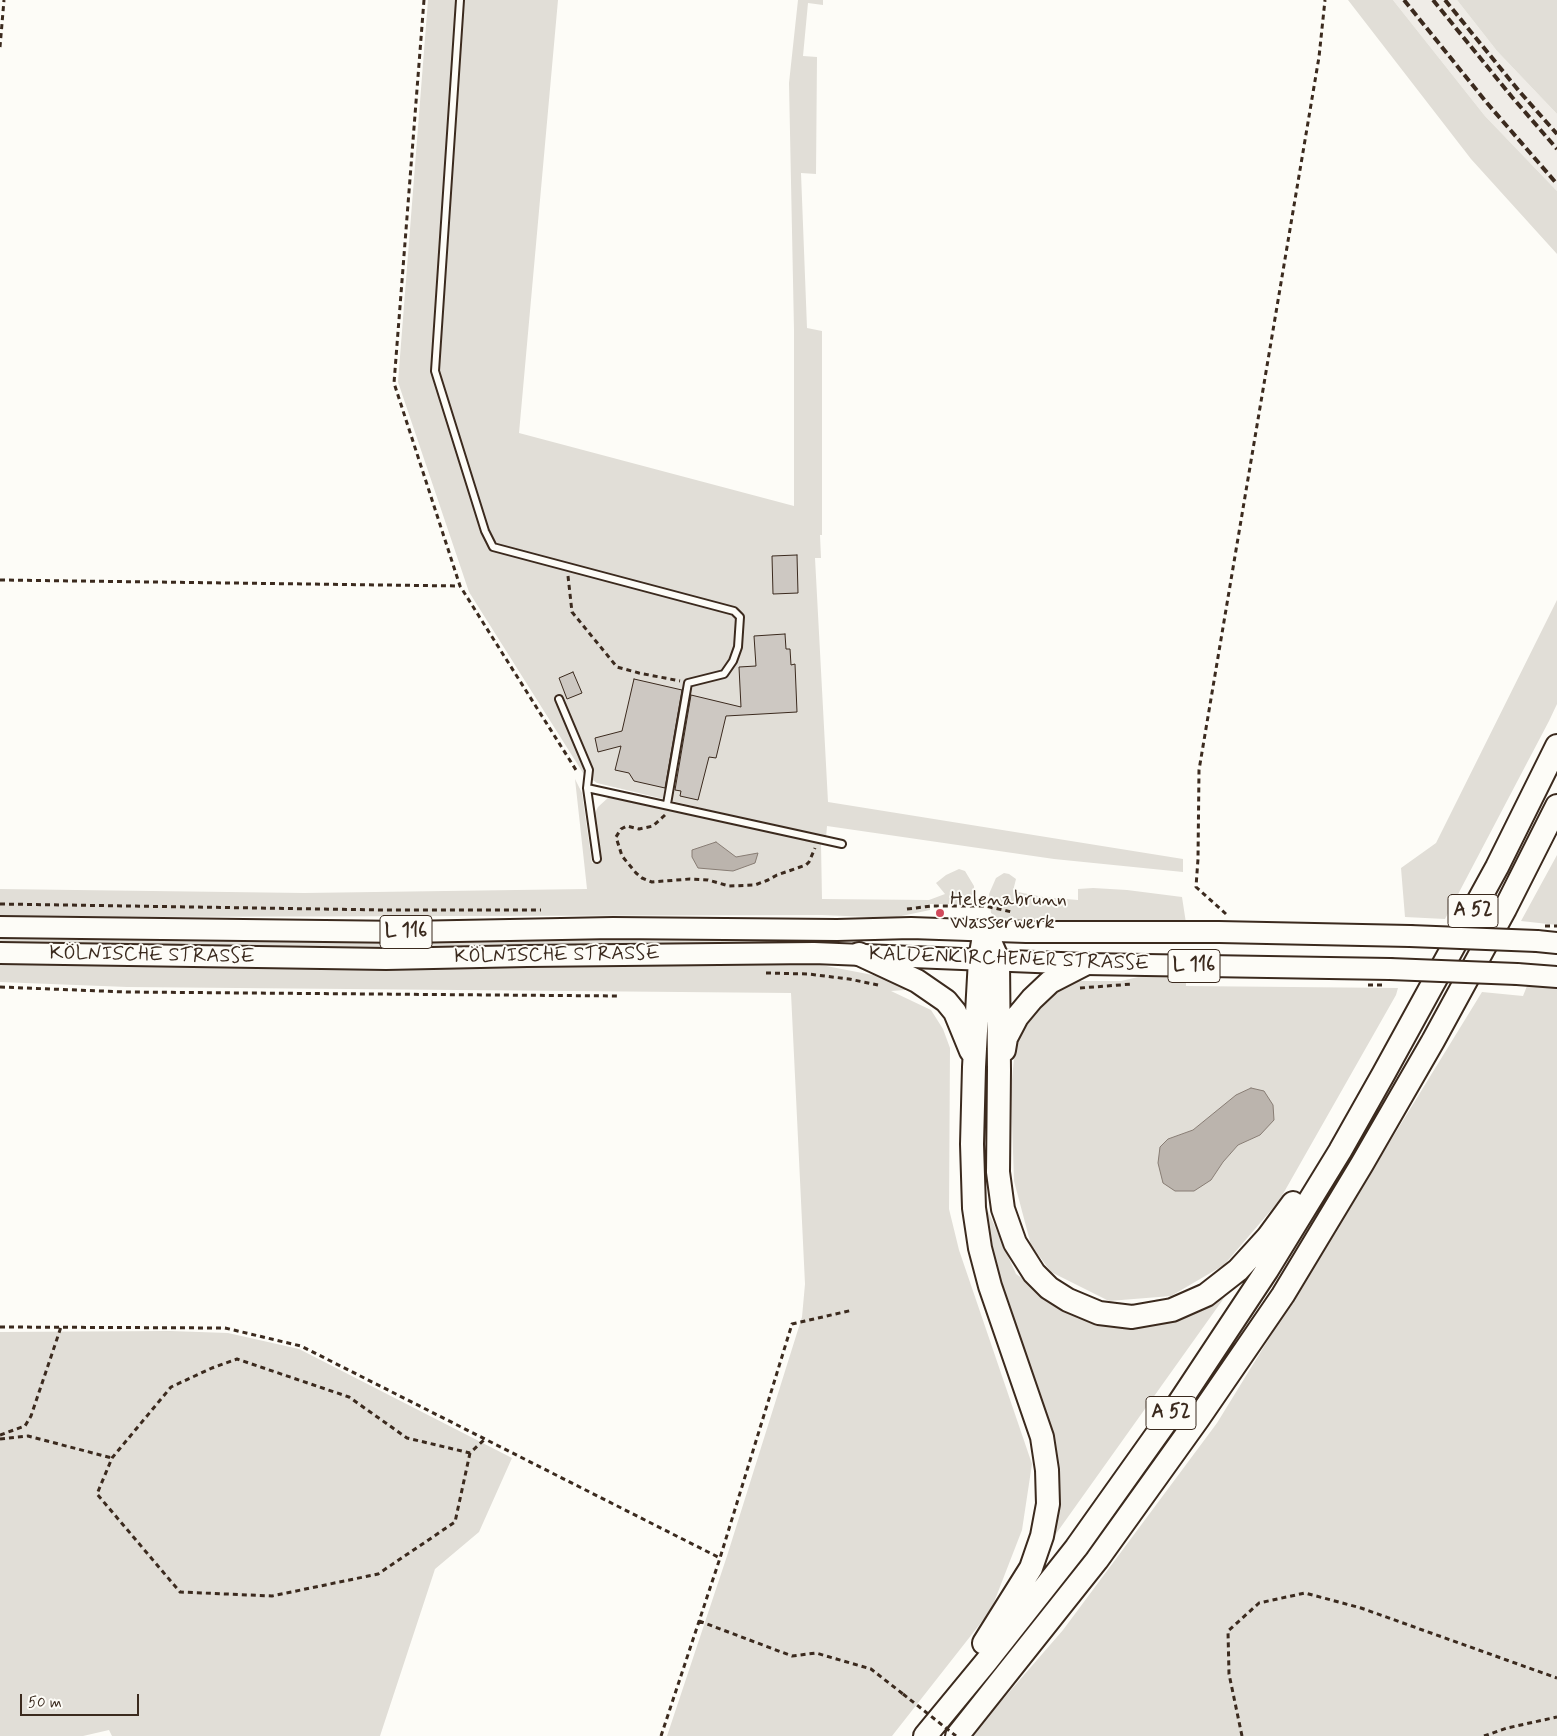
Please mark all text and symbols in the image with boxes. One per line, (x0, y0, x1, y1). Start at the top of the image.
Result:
place label: Helenabrunn Wasserwerk (950, 889, 1067, 936)
road number: A 52 (1448, 894, 1498, 928)
marker: Helenabrunn Wasserwerk (934, 907, 946, 919)
road number: L 116 (380, 916, 432, 949)
street label: KÖLNISCHE STRASSE (49, 942, 255, 970)
street label: KÖLNISCHE STRASSE (454, 942, 660, 970)
street label: KALDENKIRCHENER STRASSE (868, 943, 1150, 977)
road number: L 116 (1168, 949, 1220, 982)
road number: A 52 (1146, 1396, 1196, 1430)
scale bar (22, 1684, 141, 1716)
text: 50 m (28, 1693, 62, 1713)

